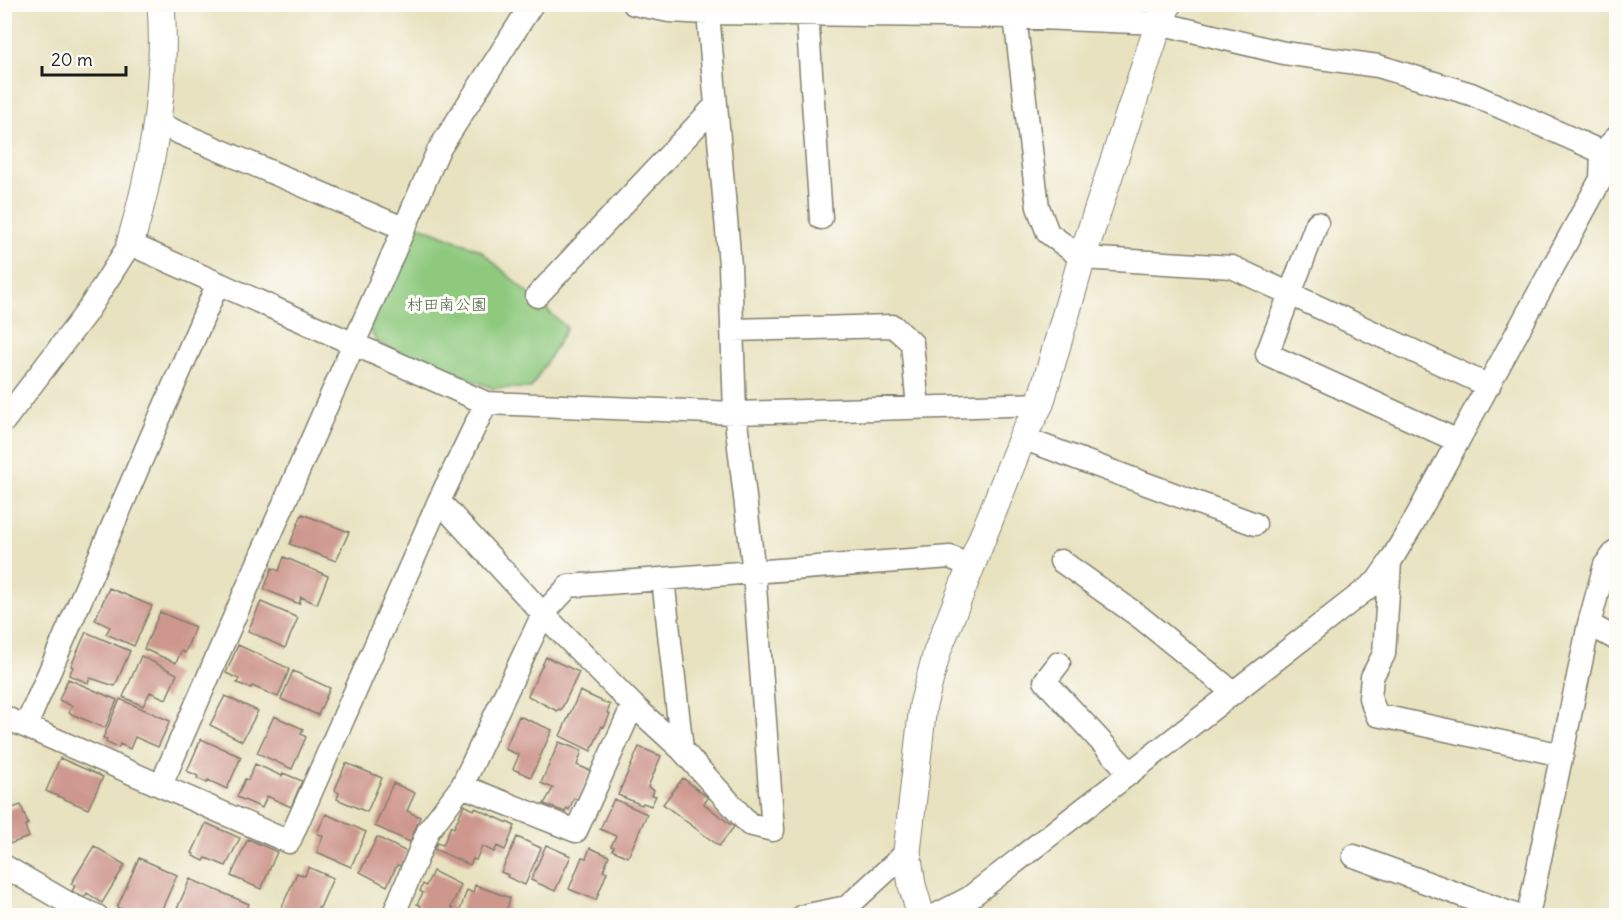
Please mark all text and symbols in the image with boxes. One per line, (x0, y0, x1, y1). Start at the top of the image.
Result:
scale bar (42, 39, 126, 77)
text: 20 m (51, 48, 93, 71)
park label: 村田南公園 (407, 294, 487, 314)

